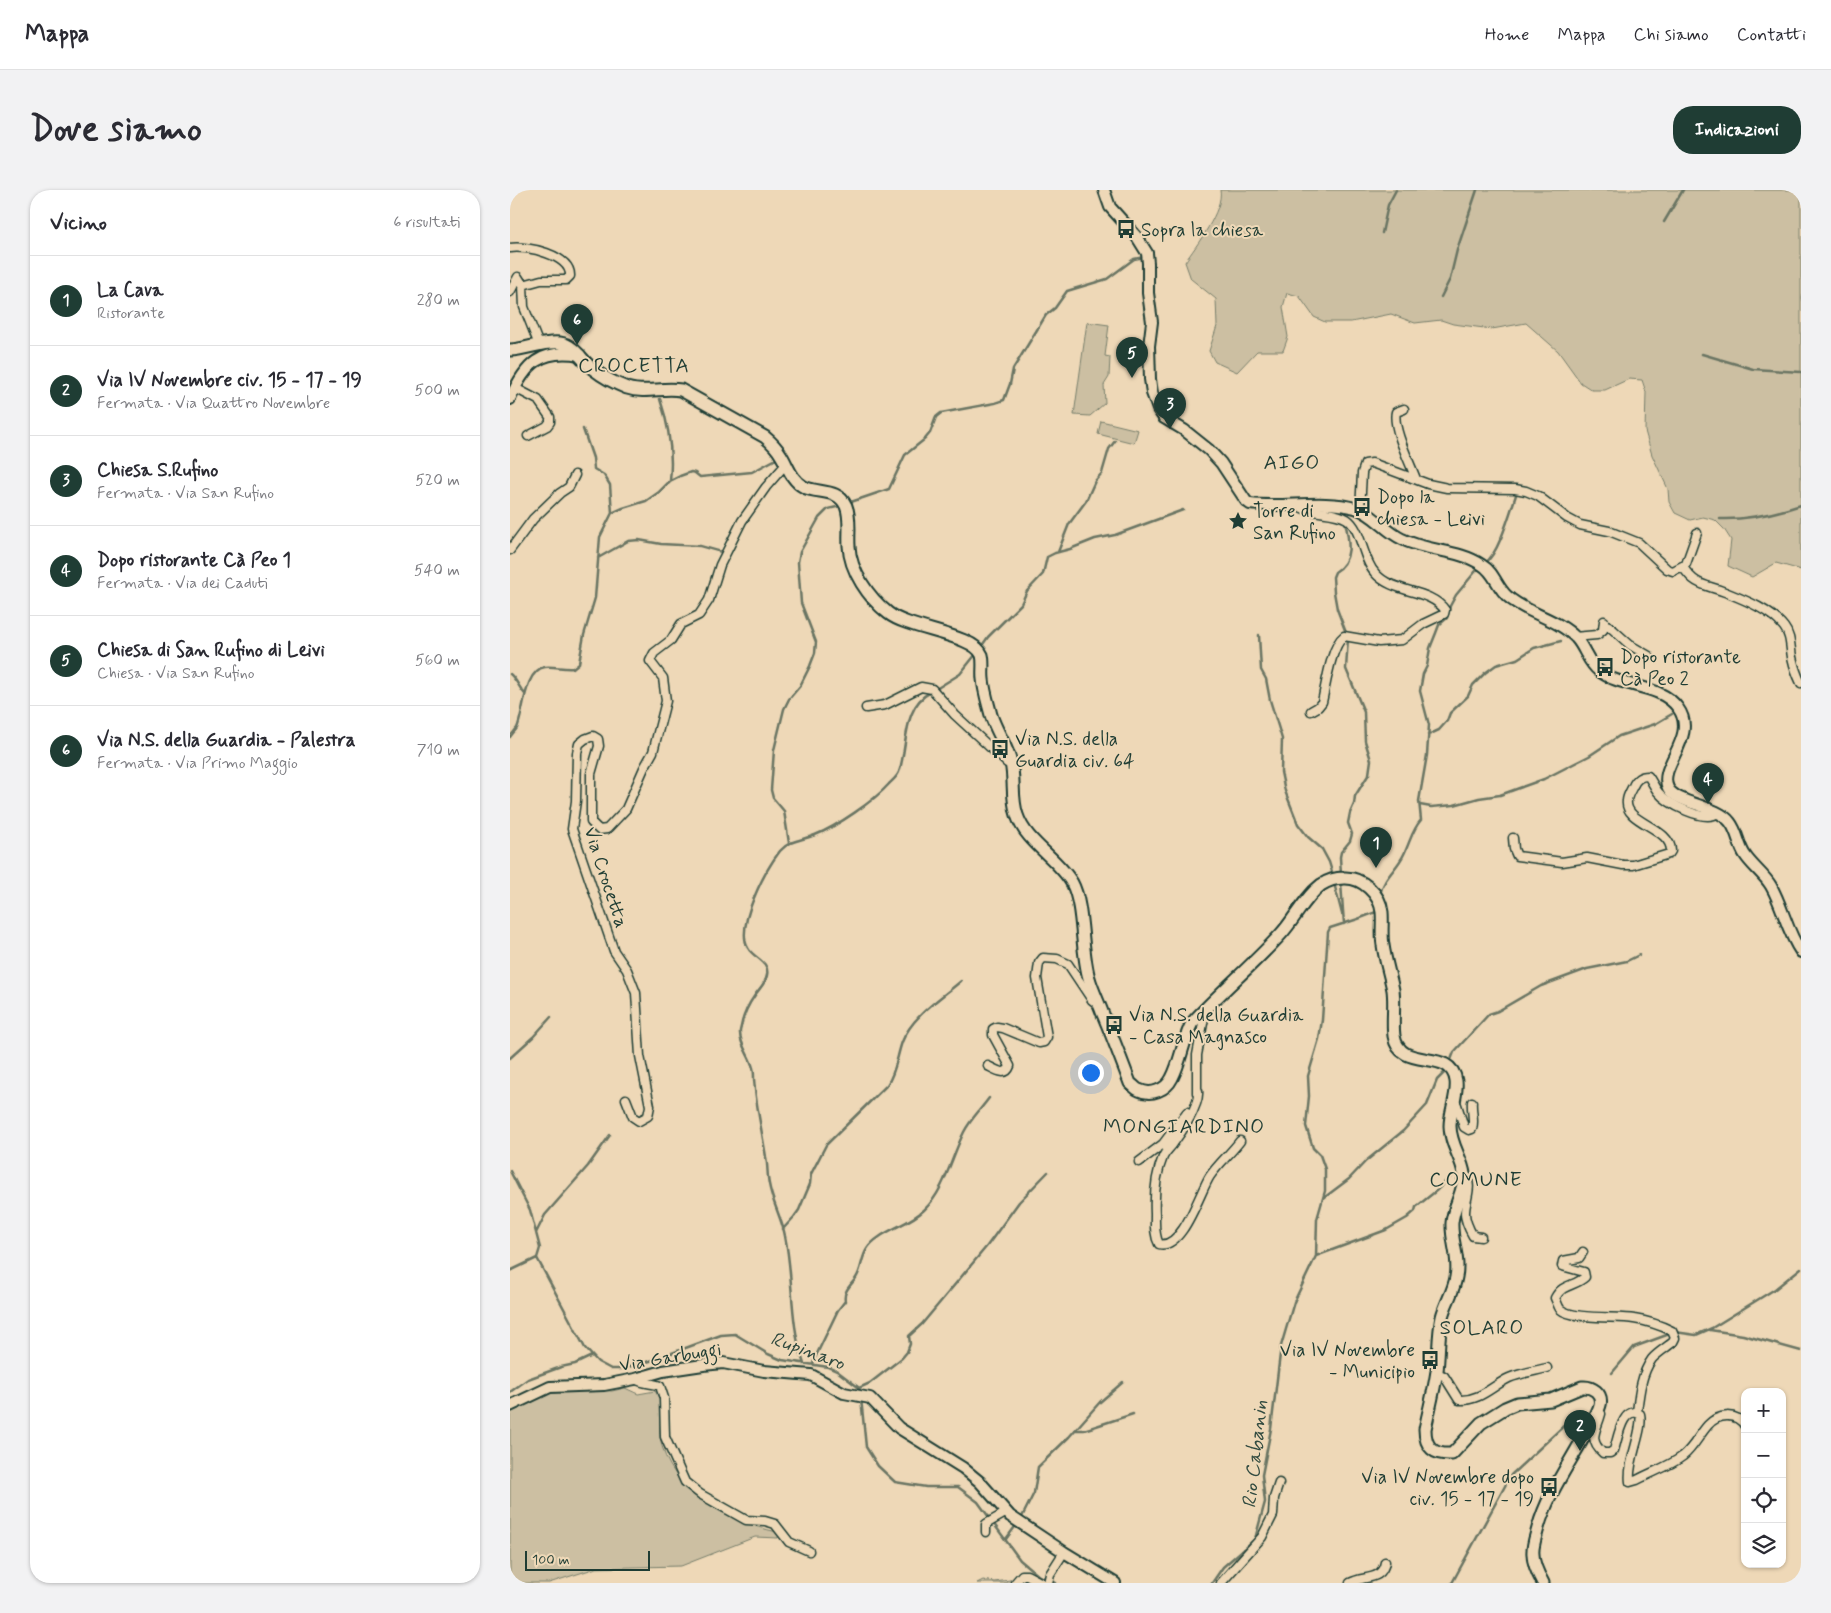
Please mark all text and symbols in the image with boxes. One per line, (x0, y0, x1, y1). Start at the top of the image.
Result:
text: Mappa (25, 19, 89, 50)
text: Home (1485, 23, 1529, 47)
text: Mappa (1557, 23, 1606, 47)
text: Chi siamo (1634, 23, 1709, 47)
text: Contatti (1737, 23, 1806, 47)
button: Indicazioni (1673, 106, 1801, 154)
text: Dove siamo (30, 107, 202, 153)
text: Vicino (50, 209, 107, 237)
text: 6 risultati (393, 212, 460, 233)
bus stop icon: Sopra la chiesa (1115, 218, 1137, 240)
place label: Sopra la chiesa (1141, 218, 1264, 243)
text: La Cava (97, 278, 163, 303)
text: 1 (62, 290, 70, 311)
text: 280 m (417, 290, 460, 311)
text: Ristorante (97, 303, 165, 324)
pin: 6 (561, 304, 593, 345)
pin: 5 (1116, 337, 1148, 378)
district label: CROCETTA (578, 352, 690, 380)
text: Via IV Novembre civ. 15 - 17 - 19 (97, 368, 362, 393)
text: 2 (62, 380, 70, 401)
text: 500 m (415, 380, 460, 401)
pin: 3 (1154, 388, 1186, 429)
text: Fermata · Via Quattro Novembre (97, 393, 330, 414)
district label: AIGO (1264, 449, 1320, 477)
text: Chiesa S.Rufino (97, 458, 219, 483)
text: 3 (62, 470, 70, 491)
text: 520 m (415, 470, 460, 491)
text: Fermata · Via San Rufino (97, 483, 274, 504)
place label: Dopo la chiesa - Leivi (1377, 485, 1485, 532)
bus stop icon: Dopo la chiesa - Leivi (1351, 496, 1373, 518)
place label: Torre di San Rufino (1253, 499, 1336, 546)
place icon: Torre di San Rufino (1227, 510, 1249, 532)
text: Dopo ristorante Cà Peo 1 (97, 548, 291, 573)
text: 4 (61, 560, 71, 581)
text: 540 m (414, 560, 460, 581)
text: Fermata · Via dei Caduti (97, 573, 268, 594)
text: Chiesa di San Rufino di Leivi (97, 638, 325, 663)
place label: Dopo ristorante Cà Peo 2 (1620, 645, 1741, 692)
text: 5 (61, 650, 71, 671)
text: 560 m (415, 650, 460, 671)
bus stop icon: Dopo ristorante Cà Peo 2 (1594, 656, 1616, 678)
text: Chiesa · Via San Rufino (97, 663, 255, 684)
place label: Via N.S. della Guardia civ. 64 (1015, 727, 1135, 774)
text: Via N.S. della Guardia - Palestra (97, 728, 355, 753)
bus stop icon: Via N.S. della Guardia civ. 64 (989, 738, 1011, 760)
text: 6 (62, 740, 70, 761)
text: 710 m (417, 740, 460, 761)
text: Fermata · Via Primo Maggio (97, 753, 298, 774)
pin: 4 (1692, 763, 1724, 804)
street label: Via Crocetta (577, 824, 634, 931)
pin: 1 (1360, 827, 1392, 868)
place label: Via N.S. della Guardia - Casa Magnasco (1129, 1003, 1304, 1051)
bus stop icon: Via N.S. della Guardia - Casa Magnasco (1103, 1014, 1125, 1036)
your location (1078, 1060, 1104, 1086)
district label: MONGIARDINO (1103, 1113, 1265, 1141)
district label: COMUNE (1429, 1166, 1523, 1194)
district label: SOLARO (1440, 1314, 1524, 1342)
water label: Rupinaro (767, 1326, 849, 1378)
street label: Via Garbuggi (617, 1337, 724, 1381)
place label: Via IV Novembre - Municipio (1280, 1338, 1415, 1385)
bus stop icon: Via IV Novembre - Municipio (1419, 1349, 1441, 1371)
map controls (1741, 1388, 1786, 1568)
button: + (1741, 1388, 1786, 1433)
water label: Rio Cabanin (1236, 1399, 1275, 1509)
pin: 2 (1564, 1410, 1596, 1451)
button: − (1741, 1433, 1786, 1478)
place label: Via IV Novembre dopo civ. 15 - 17 - 19 (1361, 1465, 1534, 1512)
bus stop icon: Via IV Novembre dopo civ. 15 - 17 - 19 (1538, 1476, 1560, 1498)
button: locate (1741, 1478, 1786, 1523)
button: layers (1741, 1523, 1786, 1568)
scale bar (525, 1548, 650, 1571)
text: 100 m (532, 1551, 570, 1569)

